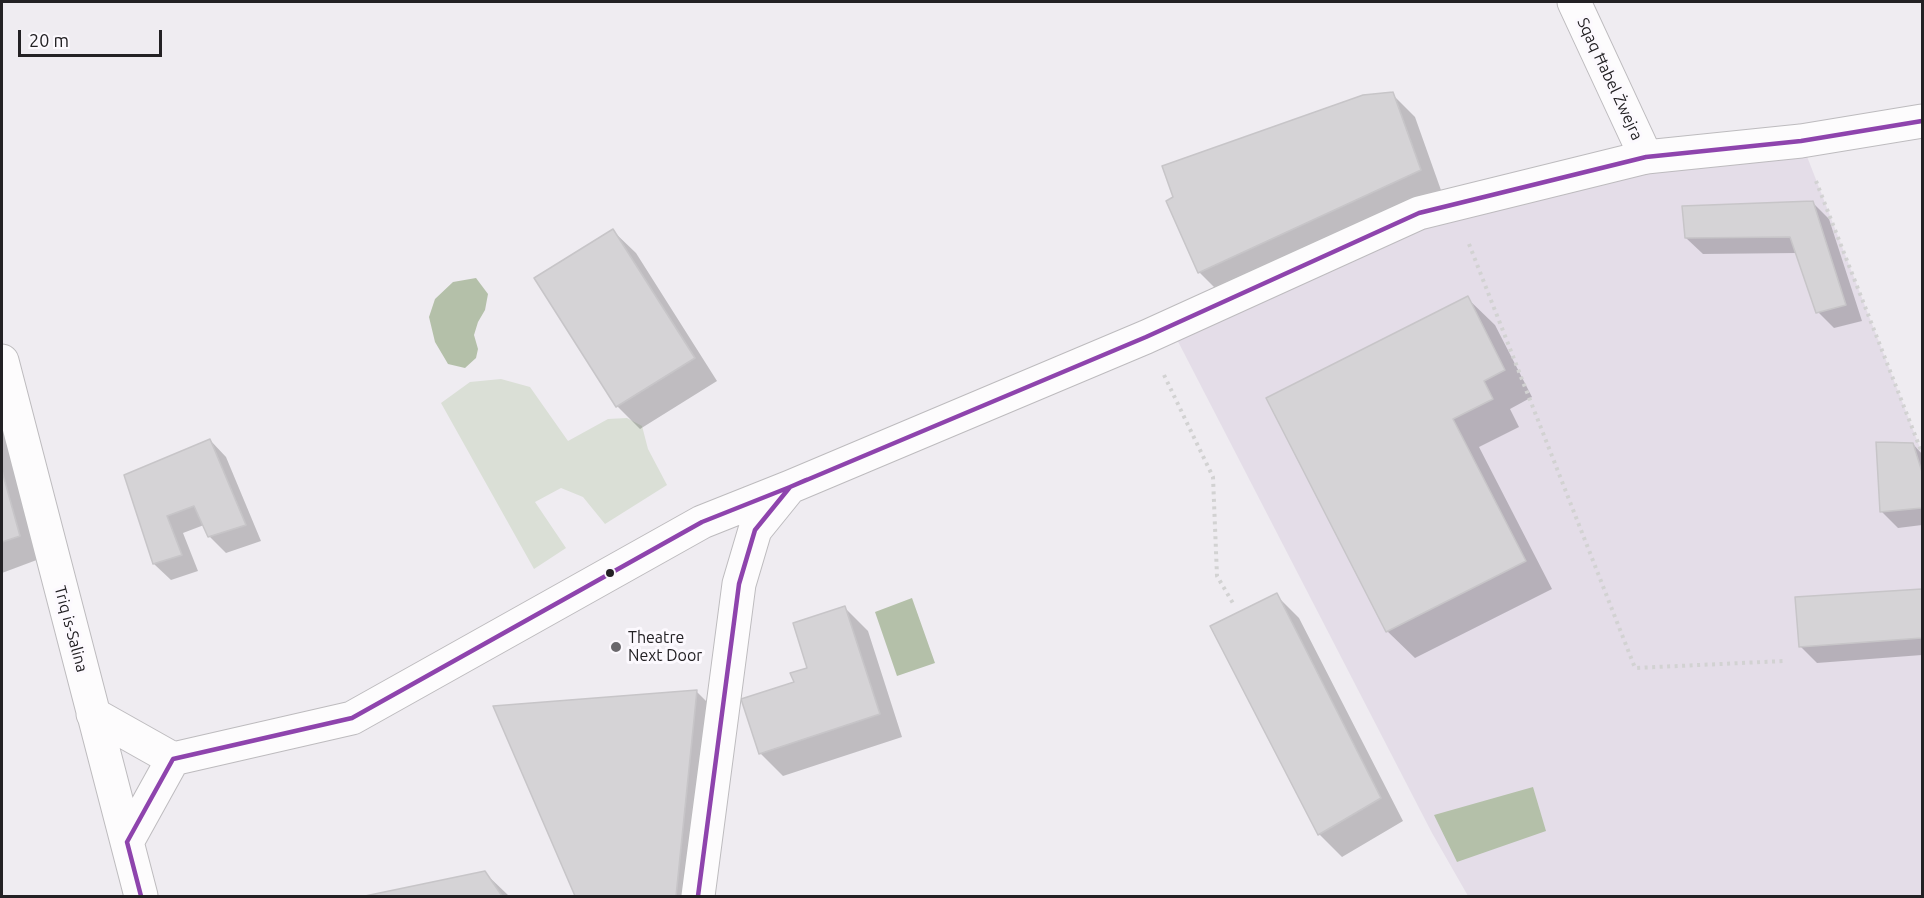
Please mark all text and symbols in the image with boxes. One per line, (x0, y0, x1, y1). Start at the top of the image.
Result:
street label: Sqaq Ħabel Żwejra (1573, 15, 1647, 143)
scale bar (21, 18, 165, 56)
text: 20 m (29, 30, 69, 50)
unlabelled marker (604, 567, 616, 579)
street label: Triq is-Salina (50, 584, 92, 674)
place label: Theatre Next Door (628, 628, 702, 666)
marker: Theatre Next Door (609, 640, 623, 654)

